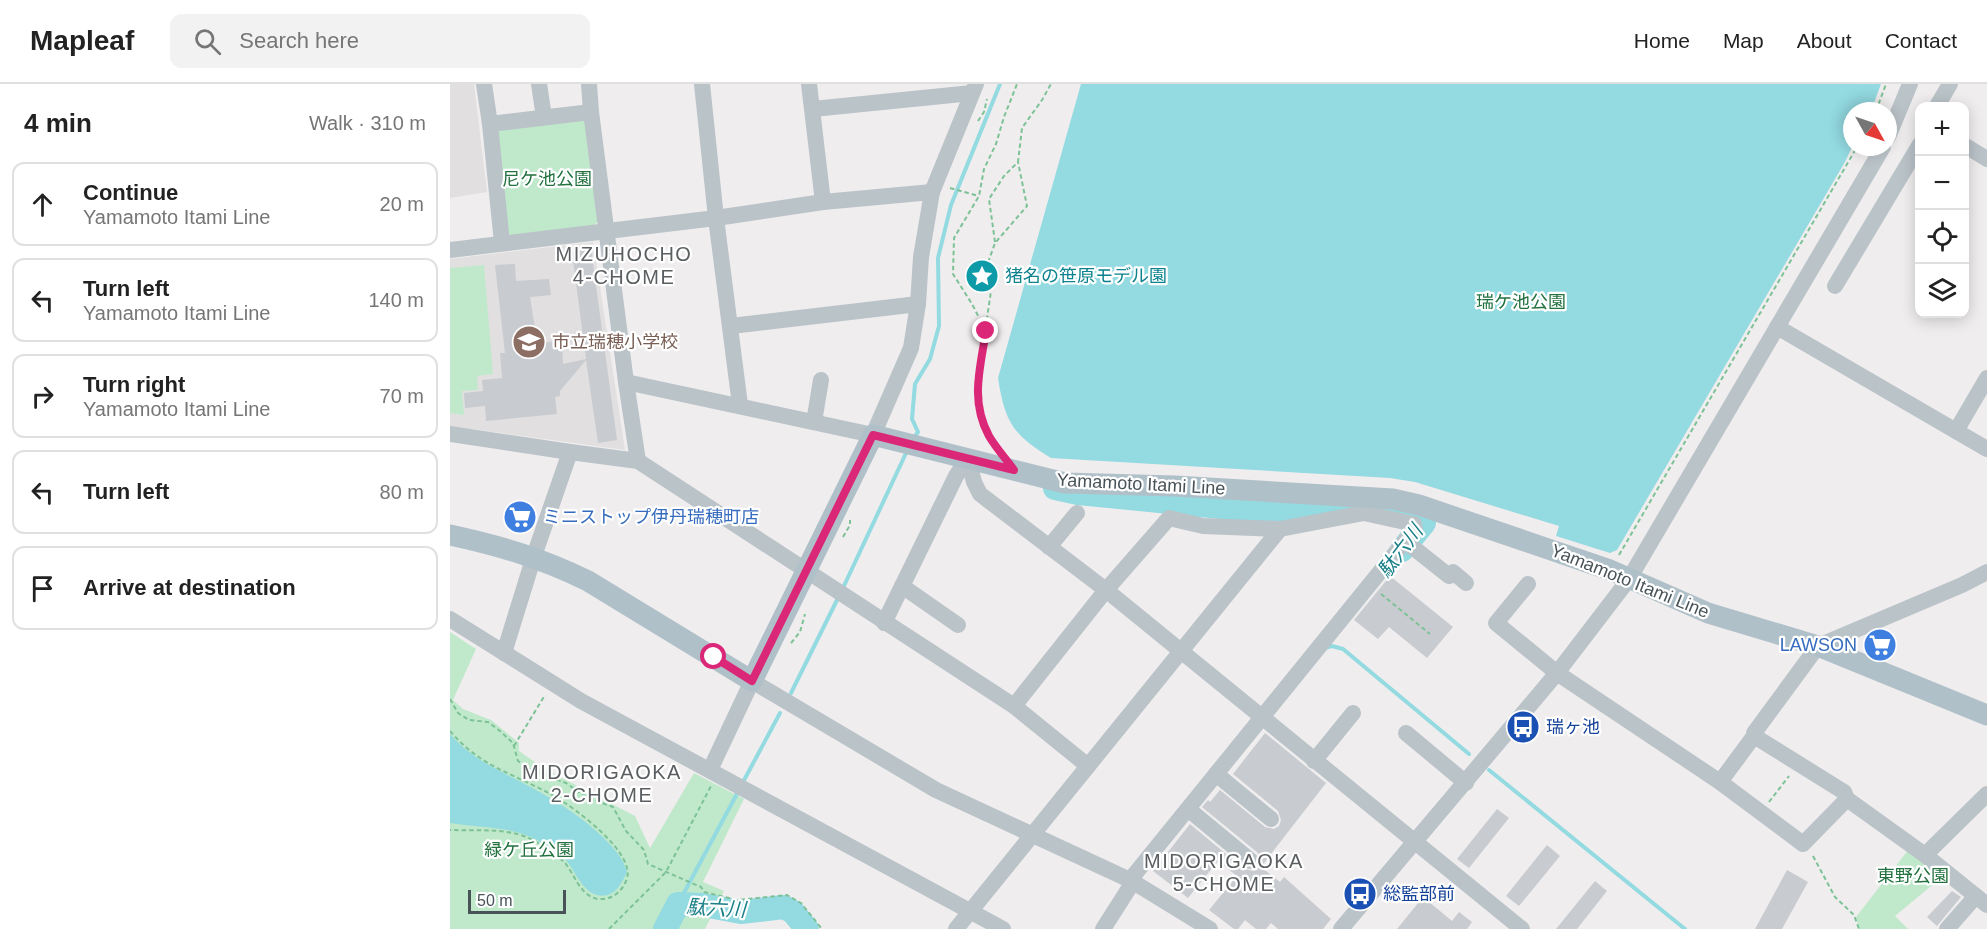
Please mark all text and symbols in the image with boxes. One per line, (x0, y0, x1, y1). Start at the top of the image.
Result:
search box (170, 14, 590, 68)
text: Mapleaf (30, 25, 134, 56)
icon: search (191, 25, 224, 58)
text: Search here (239, 28, 359, 53)
text: Home (1634, 29, 1690, 52)
text: Map (1723, 29, 1764, 52)
text: About (1797, 29, 1852, 52)
text: Contact (1885, 29, 1957, 52)
north arrow (1843, 102, 1897, 156)
map controls (1915, 102, 1969, 318)
button: + (1915, 102, 1969, 156)
text: 4 min (24, 108, 92, 138)
text: Walk · 310 m (309, 112, 426, 134)
button: − (1915, 156, 1969, 210)
park label: 尼ケ池公園 (502, 169, 592, 189)
text: Continue (83, 180, 178, 205)
icon: ahead (26, 188, 59, 221)
text: 20 m (380, 193, 424, 215)
text: Yamamoto Itami Line (83, 206, 271, 228)
button: locate (1915, 210, 1969, 264)
district label: MIZUHOCHO 4-CHOME (556, 243, 692, 288)
place icon: 猪名の笹原モデル園 (964, 258, 1000, 294)
button: layers (1915, 264, 1969, 318)
place label: 猪名の笹原モデル園 (1005, 266, 1167, 286)
text: Turn left (83, 276, 169, 301)
icon: left (26, 284, 59, 317)
text: 140 m (368, 289, 424, 311)
park label: 瑞ケ池公園 (1476, 292, 1566, 312)
text: Yamamoto Itami Line (83, 302, 271, 324)
route end (972, 317, 998, 343)
school or university icon: 市立瑞穂小学校 (511, 324, 547, 360)
place label: 市立瑞穂小学校 (552, 332, 678, 352)
text: Turn right (83, 372, 185, 397)
icon: right (26, 380, 59, 413)
text: 70 m (380, 385, 424, 407)
text: Yamamoto Itami Line (83, 398, 271, 420)
street label: Yamamoto Itami Line (1056, 470, 1226, 498)
icon: left (26, 476, 59, 509)
text: Turn left (83, 479, 169, 504)
text: 80 m (380, 481, 424, 503)
supermarket icon: ミニストップ伊丹瑞穂町店 (502, 499, 538, 535)
place label: ミニストップ伊丹瑞穂町店 (543, 507, 759, 527)
water label: 駄六川 (1373, 519, 1428, 582)
street label: Yamamoto Itami Line (1548, 540, 1712, 622)
icon: arrive (26, 572, 59, 605)
text: Arrive at destination (83, 575, 296, 600)
supermarket icon: LAWSON (1862, 627, 1898, 663)
place label: LAWSON (1780, 635, 1857, 655)
route start (700, 643, 726, 669)
bus stop icon: 瑞ヶ池 (1505, 709, 1541, 745)
place label: 瑞ヶ池 (1546, 717, 1600, 737)
district label: MIDORIGAOKA 2-CHOME (522, 761, 682, 806)
park label: 緑ケ丘公園 (484, 840, 574, 860)
district label: MIDORIGAOKA 5-CHOME (1144, 850, 1304, 895)
park label: 東野公園 (1877, 866, 1949, 886)
bus stop icon: 総監部前 (1342, 876, 1378, 912)
place label: 総監部前 (1383, 884, 1455, 904)
scale bar (468, 887, 566, 914)
text: 50 m (477, 892, 513, 909)
water label: 駄六川 (685, 895, 749, 921)

